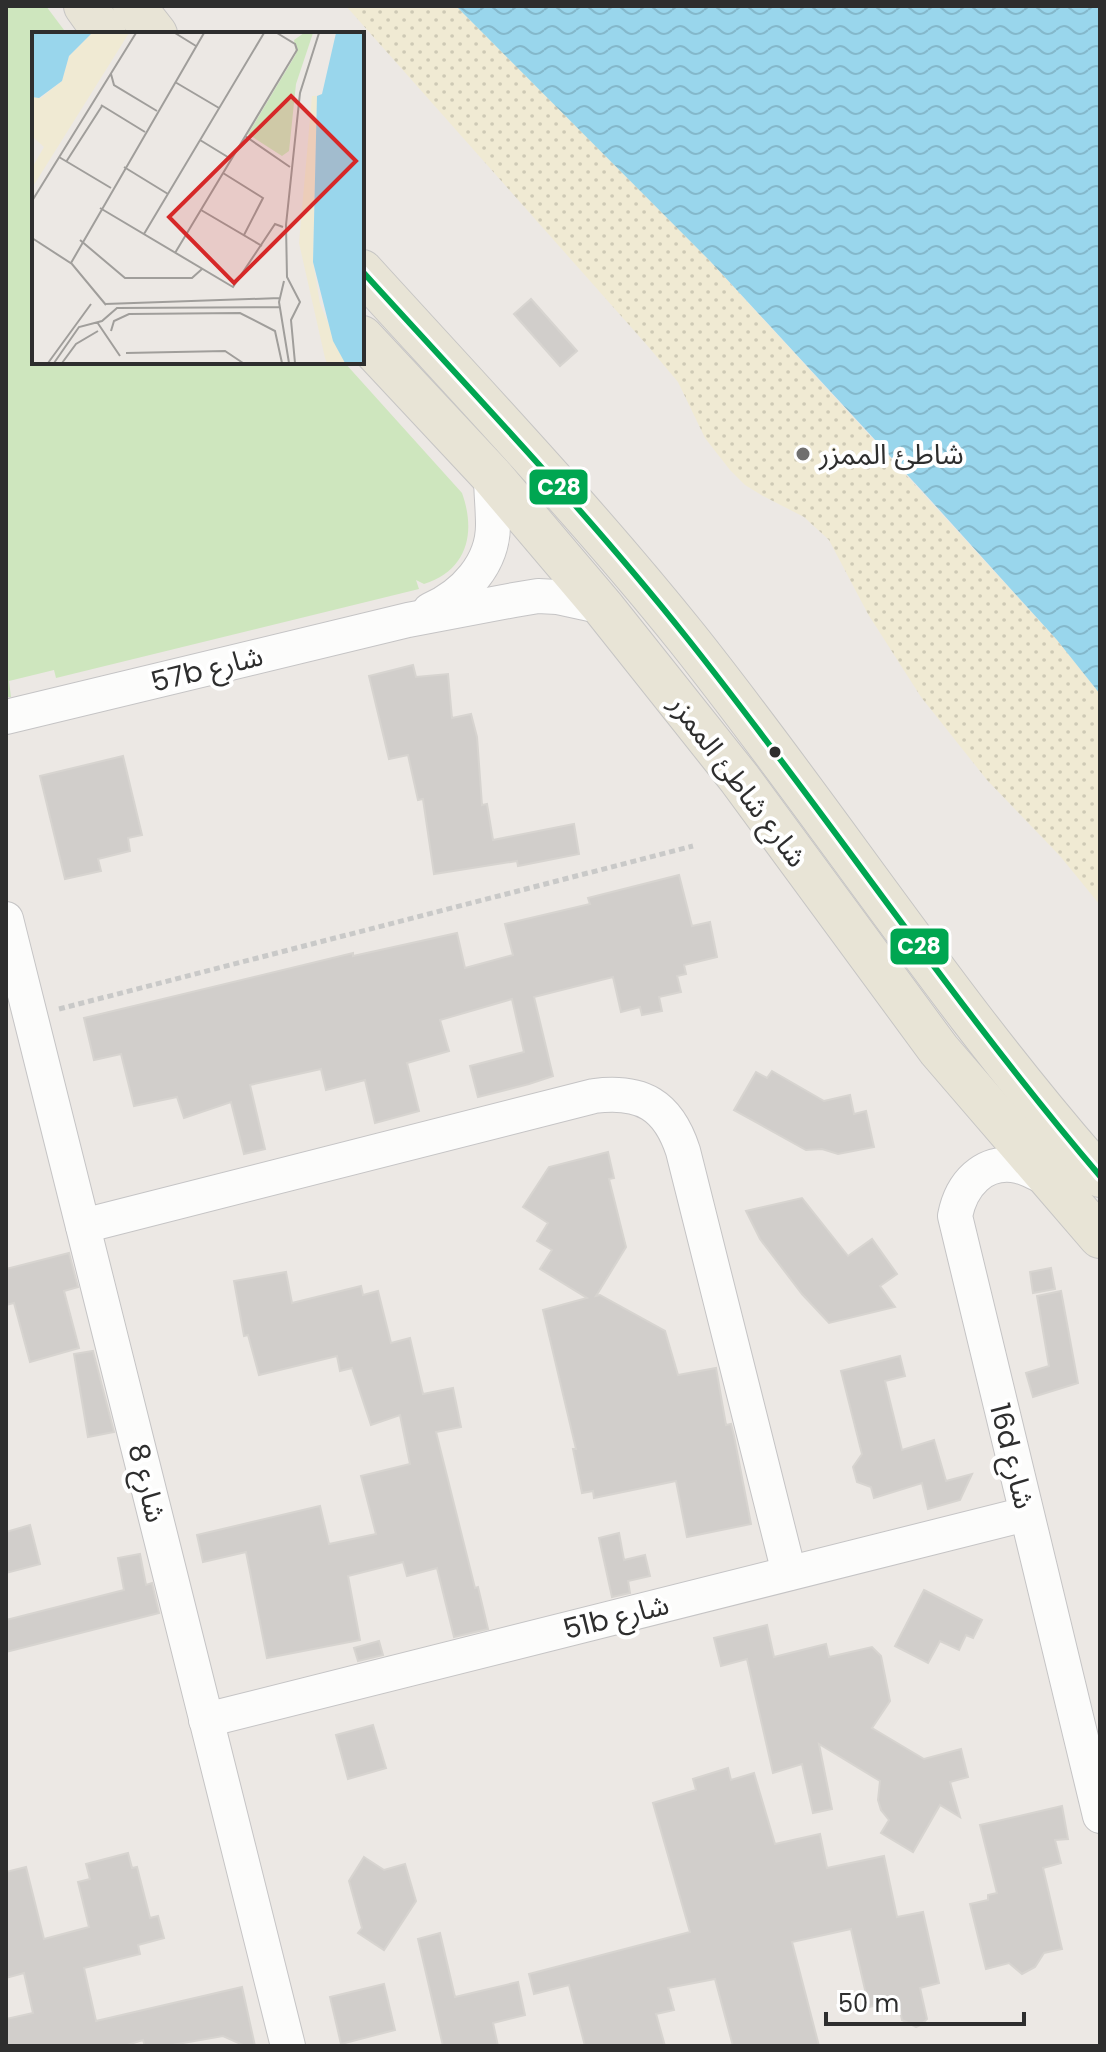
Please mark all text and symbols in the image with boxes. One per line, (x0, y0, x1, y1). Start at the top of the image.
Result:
inset map (32, 32, 364, 364)
place label: شاطئ الممزر (818, 435, 964, 474)
marker: شاطئ الممزر (794, 445, 812, 463)
line badge: C28 (528, 468, 589, 506)
text: C28 (537, 472, 581, 503)
street label: 57b شارع (147, 636, 267, 703)
street label: شارع شاطئ الممزر (659, 686, 816, 876)
unlabelled marker (767, 744, 783, 760)
line badge: C28 (889, 927, 950, 966)
text: C28 (897, 931, 941, 962)
street label: 16d شارع (979, 1399, 1044, 1513)
street label: شارع 8 (117, 1440, 176, 1527)
street label: 51b شارع (559, 1585, 673, 1650)
scale bar (826, 1976, 1024, 2026)
text: 50 m (838, 1987, 899, 2020)

